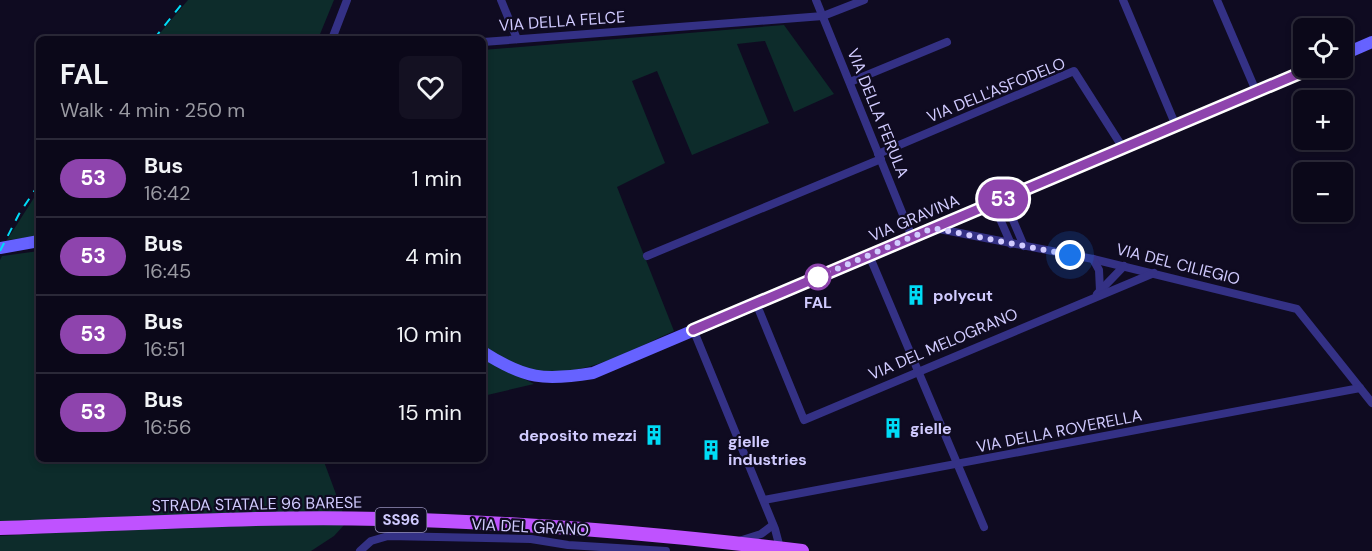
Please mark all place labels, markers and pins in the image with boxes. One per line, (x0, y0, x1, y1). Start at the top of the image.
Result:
marker: FAL (805, 264, 831, 290)
building icon: polycut (904, 283, 928, 307)
place label: polycut (933, 285, 993, 306)
place label: FAL (804, 292, 832, 313)
building icon: gielle (881, 416, 905, 440)
place label: gielle (910, 418, 952, 439)
building icon: deposito mezzi (642, 423, 666, 447)
place label: deposito mezzi (519, 425, 637, 446)
place label: gielle industries (728, 431, 807, 470)
building icon: gielle industries (699, 438, 723, 462)

